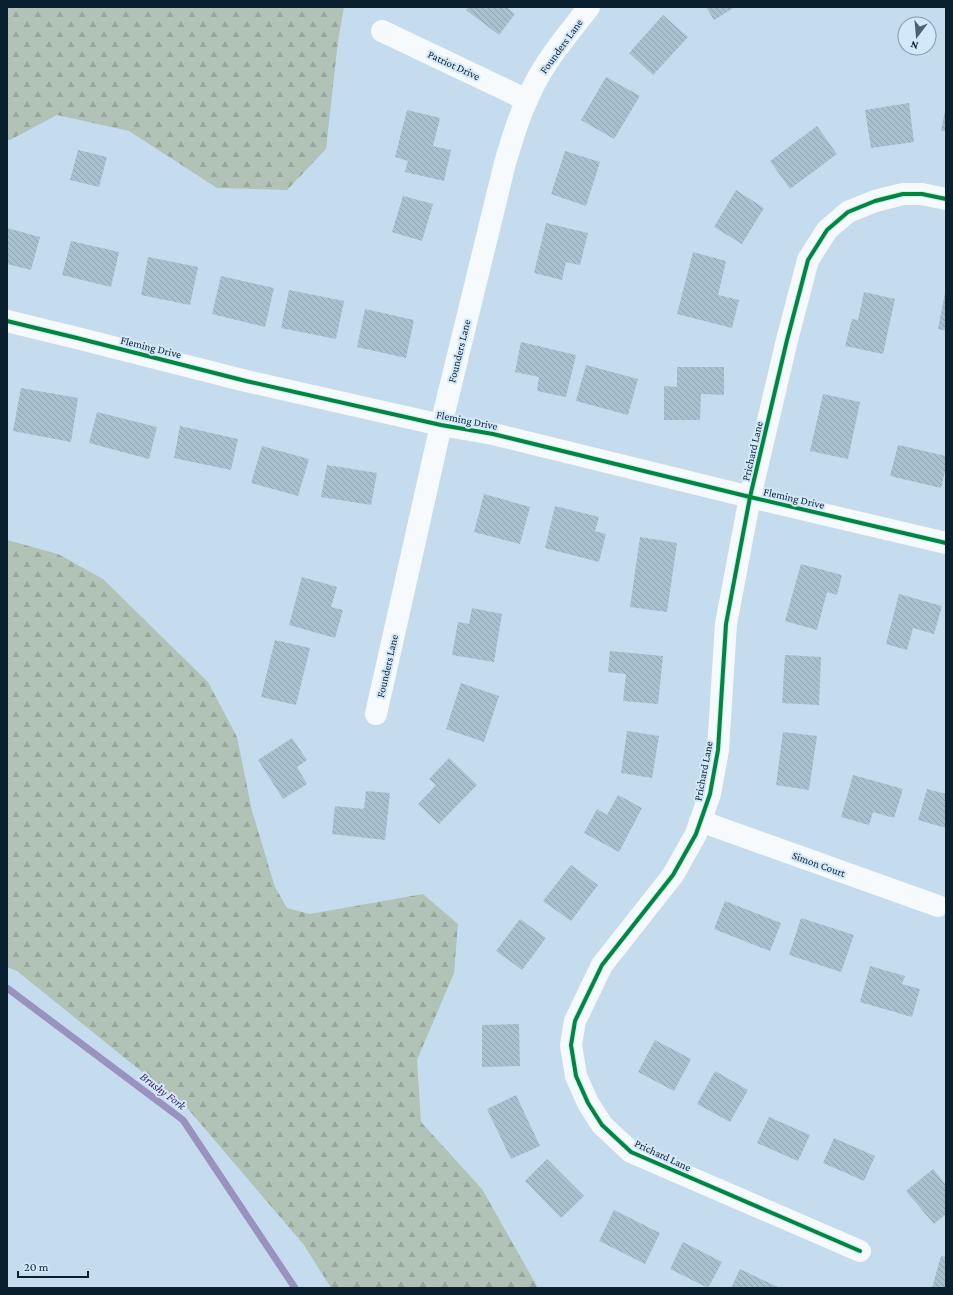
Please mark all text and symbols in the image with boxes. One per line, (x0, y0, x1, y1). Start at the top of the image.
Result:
street label: Founders Lane (537, 16, 585, 76)
north arrow (897, 16, 937, 56)
text: N (909, 39, 920, 52)
street label: Patriot Drive (426, 48, 482, 82)
street label: Founders Lane (445, 318, 473, 384)
street label: Fleming Drive (119, 334, 183, 361)
street label: Fleming Drive (435, 408, 499, 433)
street label: Prichard Lane (739, 420, 765, 482)
street label: Fleming Drive (762, 485, 826, 512)
street label: Founders Lane (374, 633, 400, 699)
street label: Prichard Lane (691, 740, 715, 802)
street label: Simon Court (791, 849, 847, 879)
water label: Brushy Fork (137, 1069, 189, 1113)
street label: Prichard Lane (633, 1137, 693, 1173)
scale bar (18, 1253, 88, 1279)
text: 20 m (24, 1260, 49, 1274)

